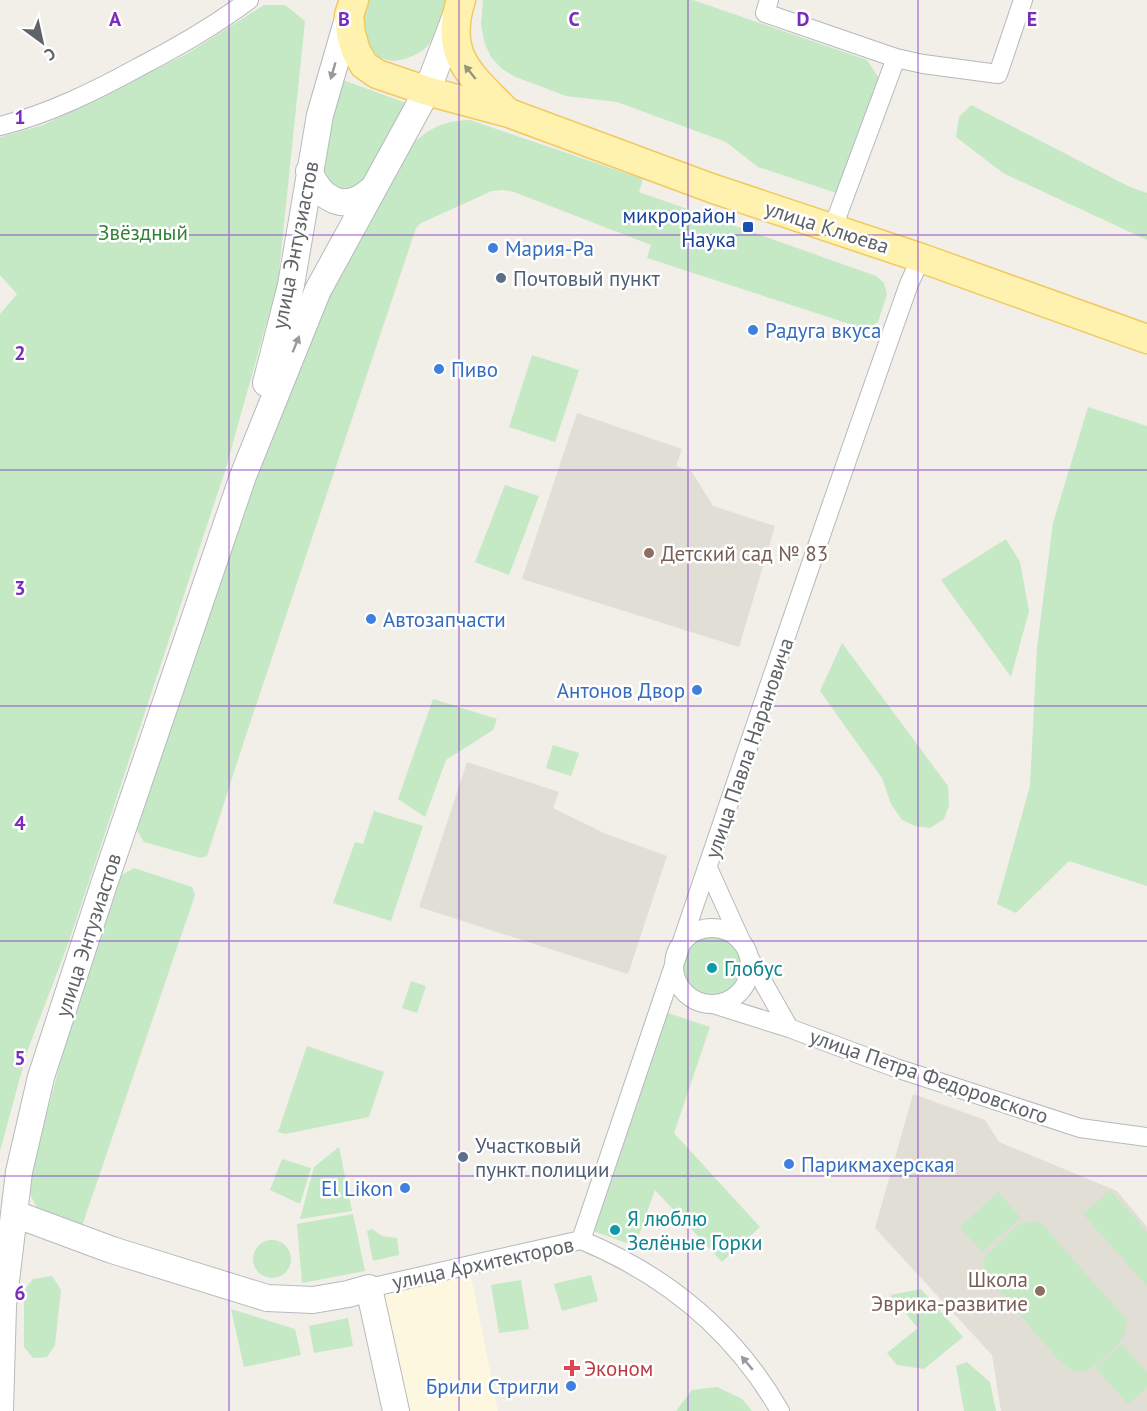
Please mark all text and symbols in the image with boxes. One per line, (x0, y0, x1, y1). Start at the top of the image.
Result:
text: A (109, 6, 122, 32)
text: B (338, 6, 350, 32)
text: C (568, 6, 580, 32)
text: D (797, 6, 810, 32)
text: E (1027, 6, 1037, 32)
north arrow (12, 12, 72, 72)
text: С (41, 44, 59, 65)
one-way arrow (328, 62, 337, 80)
one-way arrow (464, 64, 476, 79)
text: 1 (14, 104, 26, 130)
street label: улица Энтузиастов (265, 159, 325, 331)
street label: улица Клюева (761, 194, 893, 260)
place label: микрорайон Наука (622, 202, 736, 253)
park label: Звёздный (98, 219, 188, 246)
marker: микрорайон Наука (741, 220, 755, 234)
place label: Мария-Ра (505, 235, 594, 262)
marker: Мария-Ра (486, 241, 500, 255)
place label: Почтовый пункт (513, 265, 660, 292)
marker: Почтовый пункт (494, 271, 508, 285)
place label: Радуга вкуса (765, 317, 881, 344)
marker: Радуга вкуса (746, 323, 760, 337)
one-way arrow (291, 334, 301, 352)
text: 2 (14, 340, 26, 366)
place label: Пиво (451, 356, 498, 383)
marker: Пиво (432, 362, 446, 376)
place label: Детский сад № 83 (661, 540, 828, 567)
marker: Детский сад № 83 (642, 546, 656, 560)
text: 3 (14, 575, 26, 601)
place label: Автозапчасти (383, 606, 506, 633)
marker: Автозапчасти (364, 612, 378, 626)
street label: улица Павла Нарановича (698, 634, 800, 862)
place label: Антонов Двор (557, 677, 685, 704)
marker: Антонов Двор (690, 683, 704, 697)
text: 4 (14, 810, 26, 836)
street label: улица Энтузиастов (49, 850, 127, 1020)
place label: Глобус (724, 955, 783, 982)
marker: Глобус (705, 961, 719, 975)
street label: улица Петра Федоровского (806, 1022, 1052, 1130)
text: 5 (14, 1045, 26, 1071)
place label: Участковый пункт полиции (475, 1132, 610, 1183)
marker: Участковый пункт полиции (456, 1150, 470, 1164)
place label: Парикмахерская (801, 1151, 954, 1178)
marker: Парикмахерская (782, 1157, 796, 1171)
place label: El Likon (321, 1175, 393, 1202)
marker: El Likon (398, 1181, 412, 1195)
place label: Я люблю Зелёные Горки (627, 1205, 762, 1256)
marker: Я люблю Зелёные Горки (608, 1223, 622, 1237)
street label: улица Архитекторов (390, 1231, 576, 1295)
place label: Школа Эврика-развитие (871, 1266, 1028, 1317)
text: 6 (14, 1280, 26, 1306)
marker: Школа Эврика-развитие (1033, 1284, 1047, 1298)
place label: Эконом (584, 1355, 653, 1382)
one-way arrow (741, 1356, 754, 1371)
marker: Эконом (565, 1361, 579, 1375)
place label: Брили Стригли (426, 1373, 559, 1400)
marker: Брили Стригли (564, 1379, 578, 1393)

